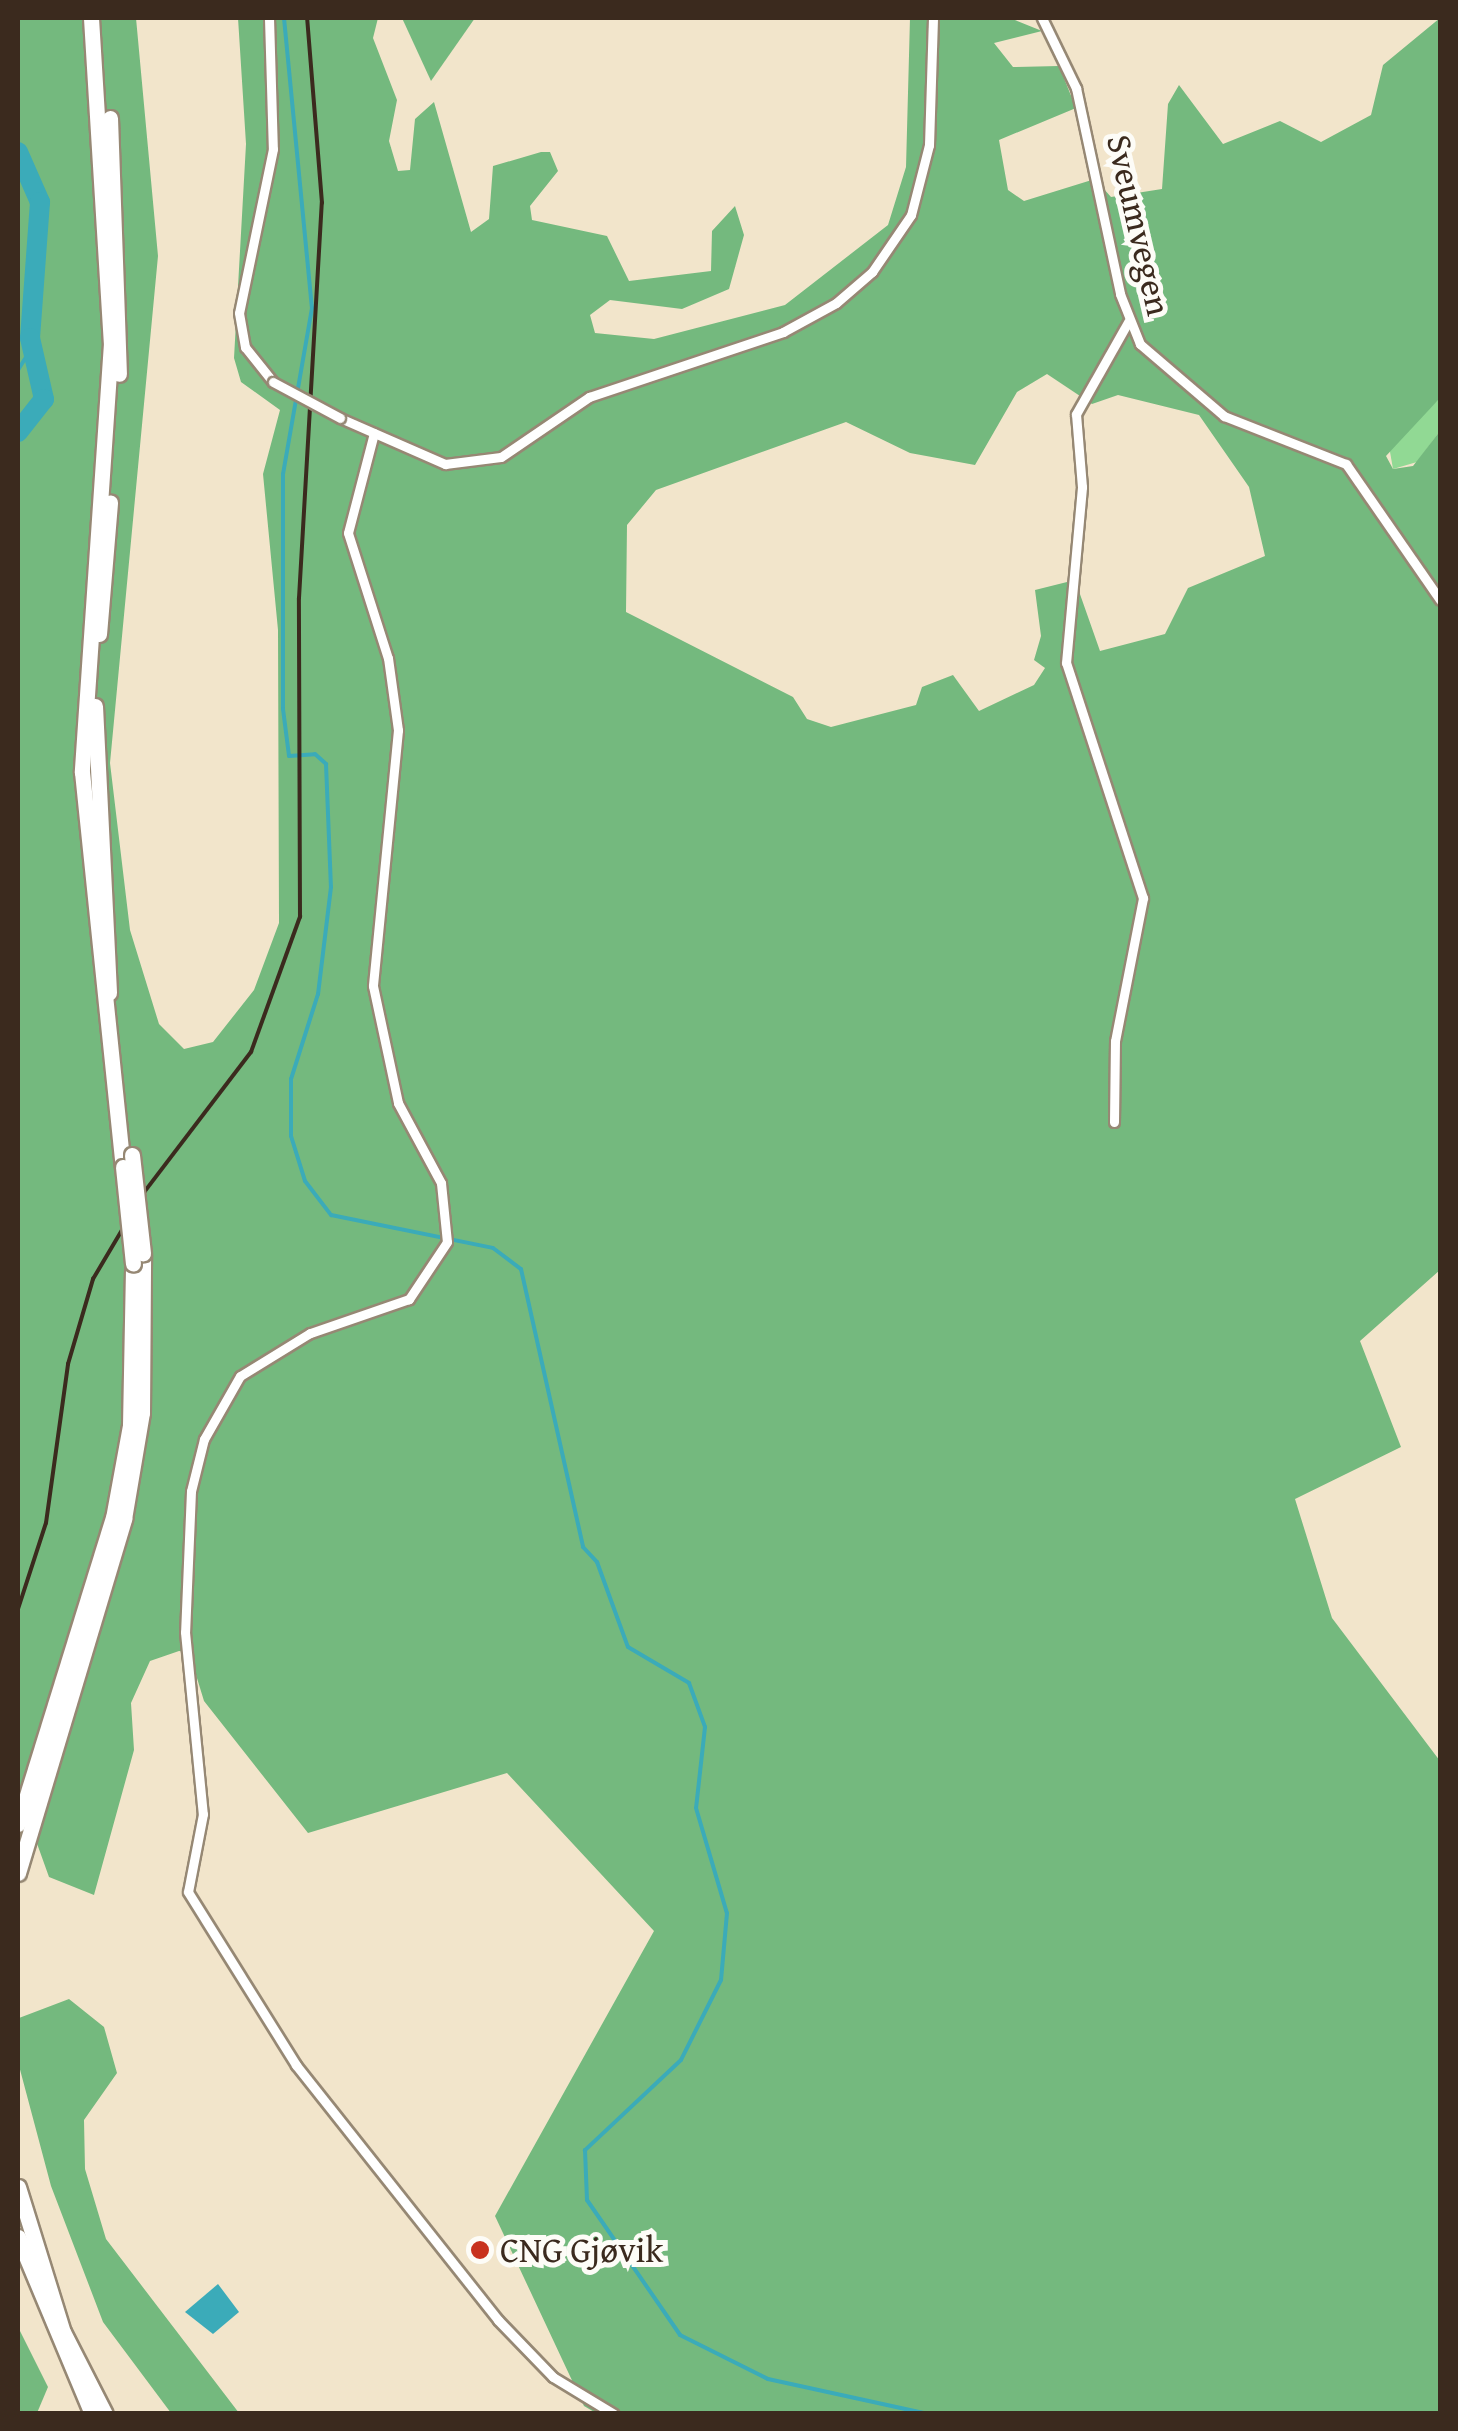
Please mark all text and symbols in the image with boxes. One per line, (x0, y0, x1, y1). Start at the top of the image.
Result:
street label: Sveumvegen (1098, 131, 1180, 319)
place label: CNG Gjøvik (500, 2229, 663, 2271)
marker: CNG Gjøvik (469, 2239, 491, 2261)

